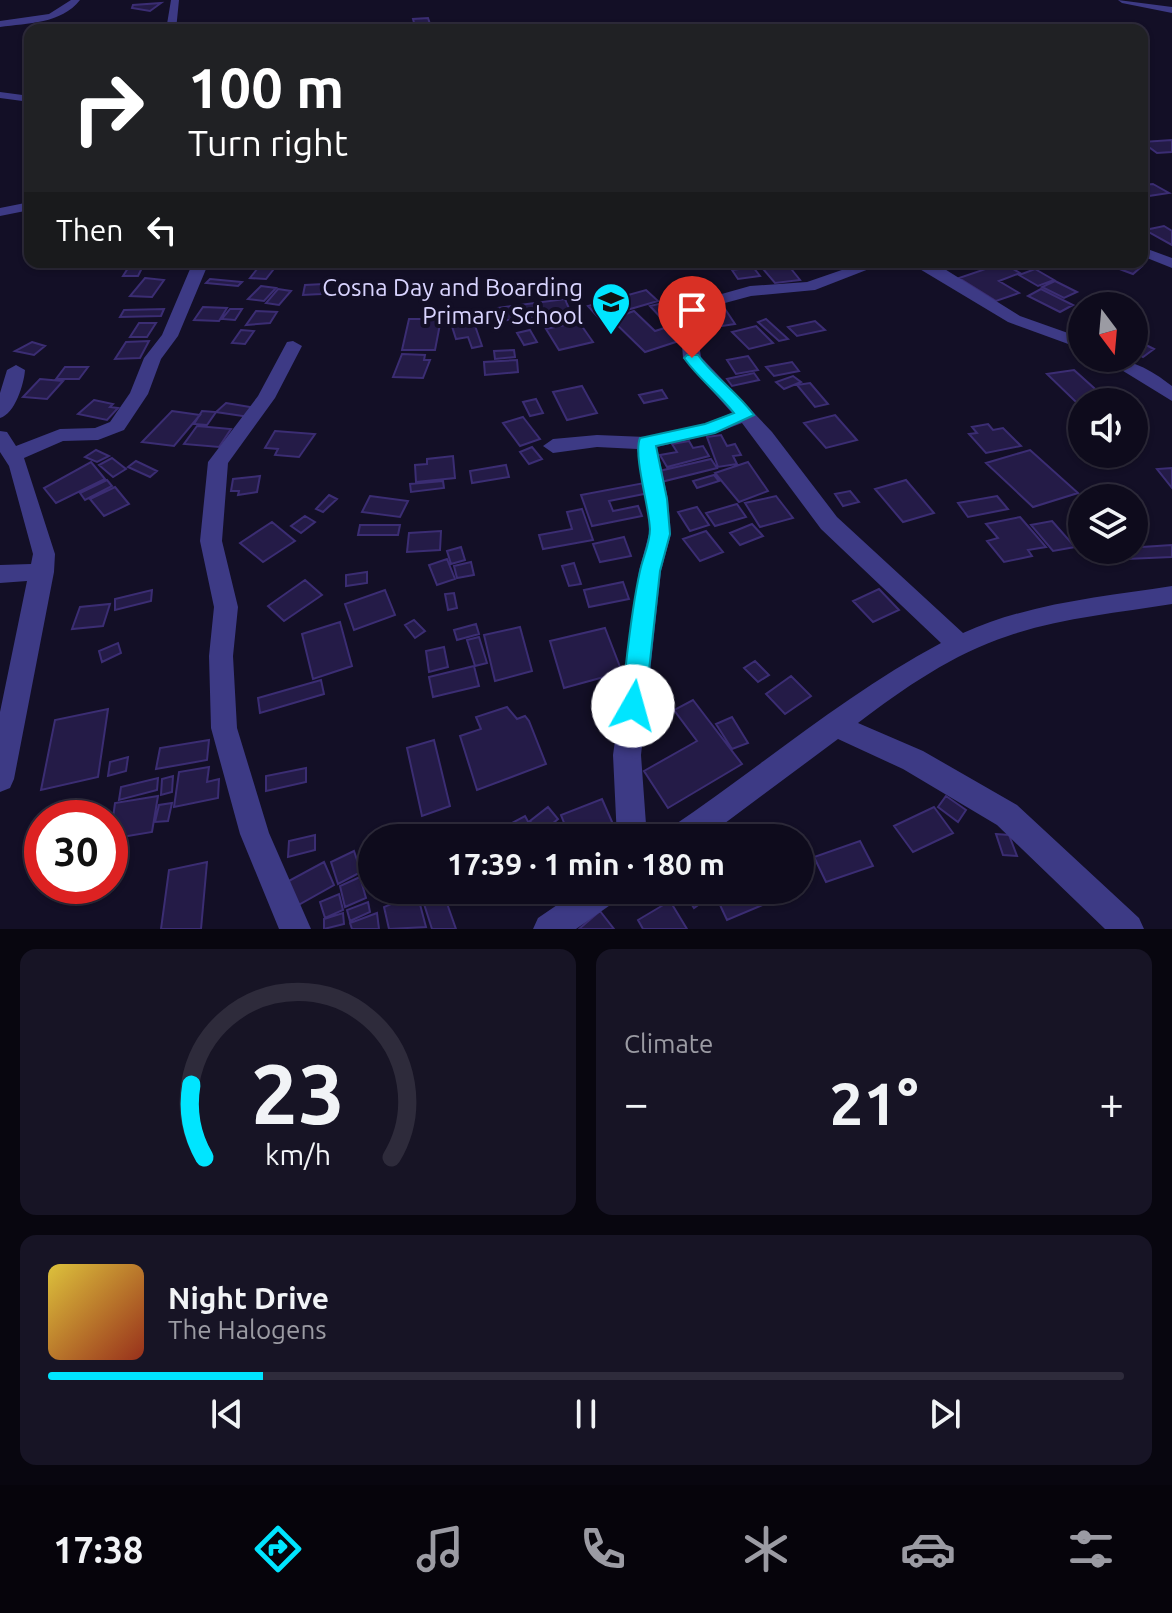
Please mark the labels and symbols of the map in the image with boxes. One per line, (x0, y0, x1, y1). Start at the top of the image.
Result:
place label: Cosna Day and Boarding Primary School (322, 274, 583, 329)
pin (658, 276, 726, 358)
school or university icon: Cosna Day and Boarding Primary School (590, 281, 632, 336)
north arrow (1068, 292, 1148, 372)
position arrow (591, 664, 675, 748)
speed limit sign: 30 (24, 800, 128, 904)

